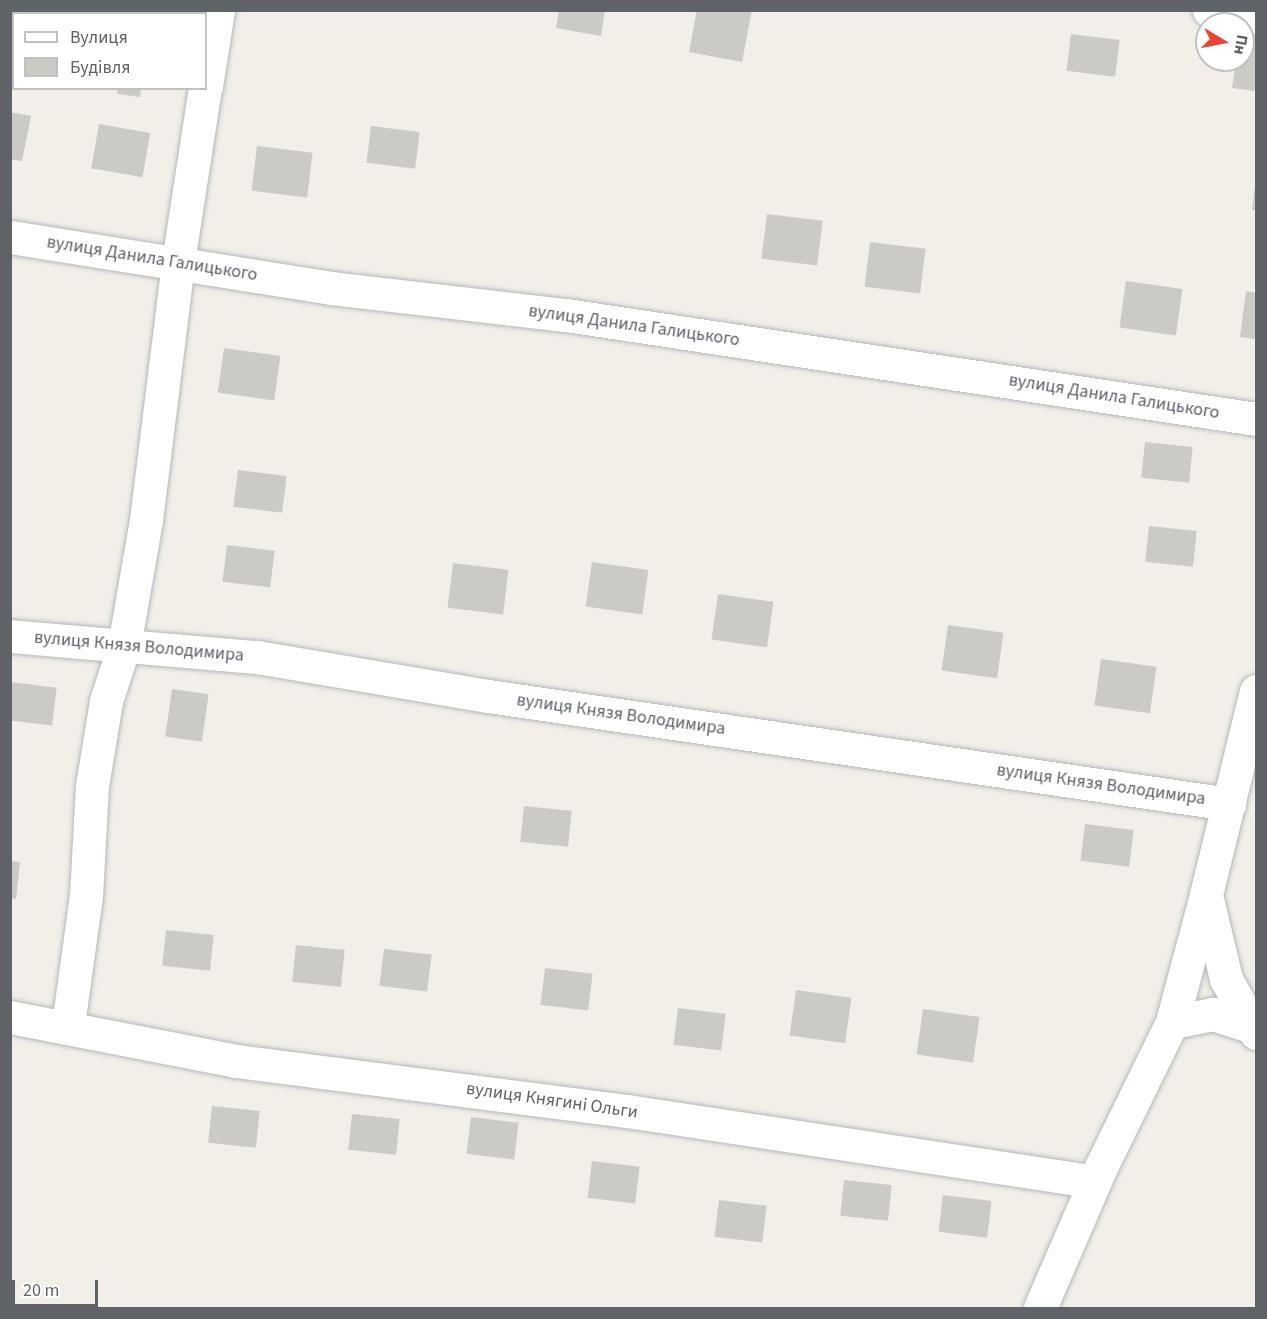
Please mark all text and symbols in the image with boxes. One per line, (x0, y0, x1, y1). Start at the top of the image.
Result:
legend (12, 12, 207, 90)
north arrow (1195, 12, 1255, 72)
text: Вулиця (70, 25, 128, 50)
text: Пн (1228, 33, 1253, 56)
text: Будівля (70, 55, 130, 80)
street label: вулиця Данила Галицького (45, 232, 259, 286)
street label: вулиця Данила Галицького (527, 300, 741, 352)
street label: вулиця Данила Галицького (1007, 370, 1221, 424)
street label: вулиця Князя Володимира (33, 627, 245, 667)
street label: вулиця Князя Володимира (515, 690, 727, 740)
street label: вулиця Князя Володимира (995, 760, 1207, 810)
street label: вулиця Княгині Ольги (465, 1078, 639, 1124)
scale bar (15, 1268, 100, 1306)
text: 20 m (23, 1278, 59, 1303)

